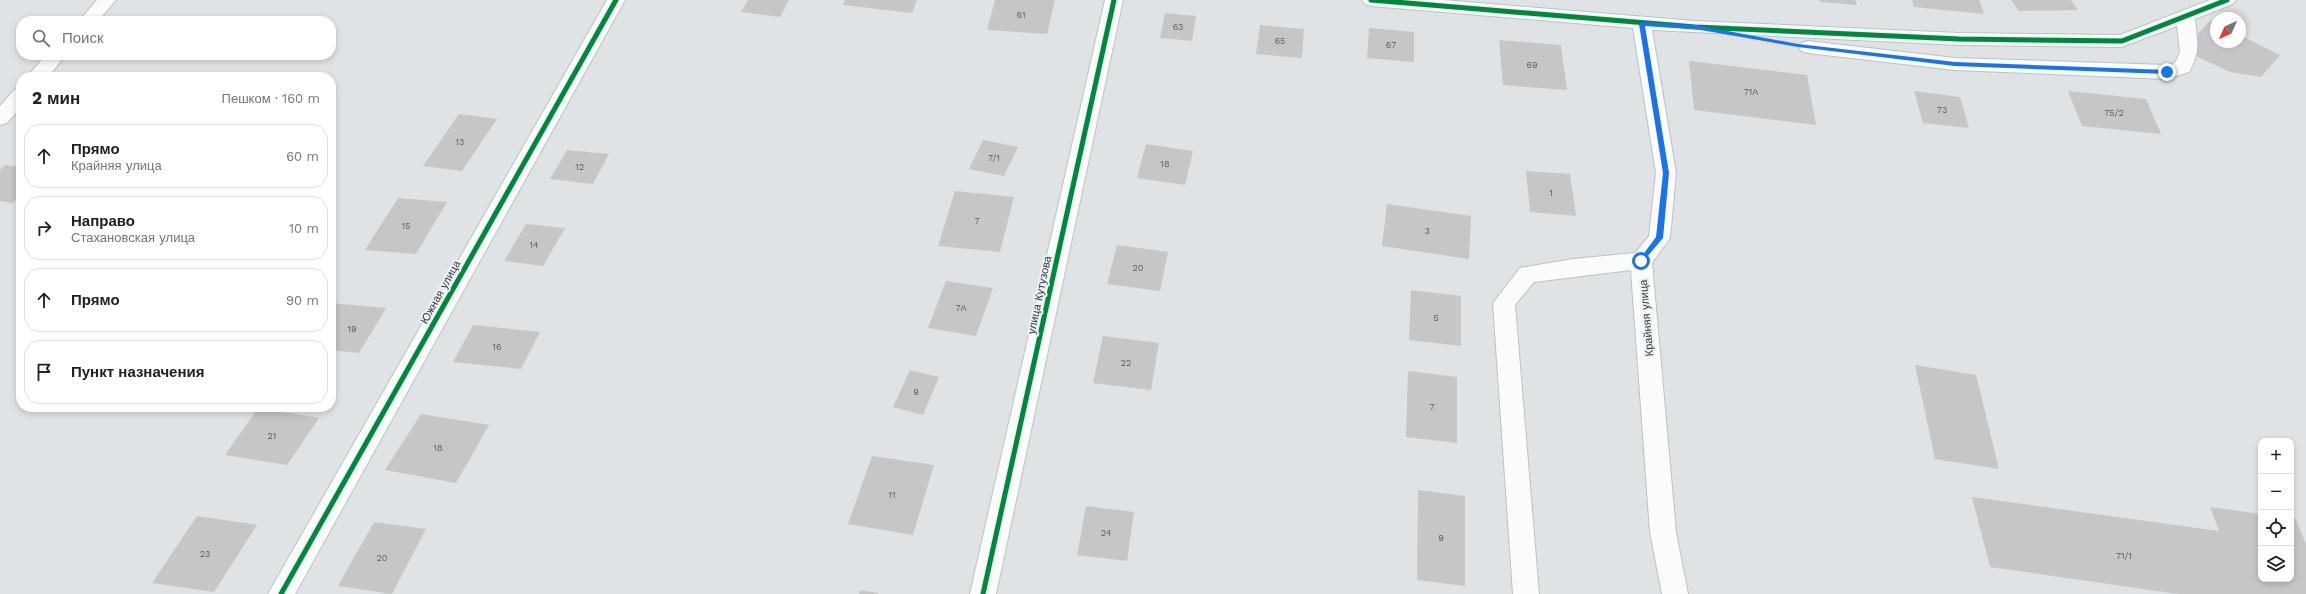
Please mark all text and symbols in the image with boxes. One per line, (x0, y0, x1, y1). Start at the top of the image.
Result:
house number: 61 (1017, 10, 1025, 20)
north arrow (2210, 12, 2246, 48)
search box (16, 16, 336, 60)
house number: 63 (1173, 22, 1183, 32)
icon: search (30, 27, 52, 49)
text: Поиск (62, 29, 104, 47)
house number: 65 (1275, 36, 1285, 46)
house number: 67 (1386, 40, 1396, 50)
house number: 69 (1526, 60, 1538, 70)
route end (2158, 63, 2176, 81)
house number: 71А (1744, 87, 1758, 97)
text: 2 мин (32, 88, 80, 108)
text: Пешком · 160 m (222, 91, 320, 106)
house number: 73 (1937, 105, 1947, 115)
house number: 75/2 (2104, 108, 2124, 118)
house number: 13 (456, 137, 464, 147)
text: Прямо (71, 140, 120, 158)
icon: ahead (33, 145, 55, 167)
text: 60 m (286, 149, 319, 164)
house number: 7/1 (988, 153, 1000, 163)
text: Крайняя улица (71, 158, 162, 173)
house number: 18 (1160, 159, 1170, 169)
house number: 12 (576, 162, 584, 172)
house number: 1 (1549, 188, 1553, 198)
text: Направо (71, 212, 135, 230)
house number: 7 (974, 216, 980, 226)
icon: right (33, 217, 55, 239)
text: 10 m (289, 221, 319, 236)
house number: 15 (402, 221, 410, 231)
house number: 3 (1424, 226, 1430, 236)
text: Стахановская улица (71, 230, 195, 245)
house number: 14 (529, 240, 539, 250)
route start (1632, 252, 1650, 270)
street label: улица Кутузова (1025, 254, 1054, 335)
street label: Южная улица (418, 257, 464, 326)
house number: 20 (1133, 263, 1144, 273)
street label: Крайняя улица (1637, 278, 1656, 357)
icon: ahead (33, 289, 55, 311)
text: Прямо (71, 291, 120, 309)
text: 90 m (286, 293, 319, 308)
house number: 7А (955, 303, 967, 313)
house number: 5 (1433, 313, 1439, 323)
house number: 19 (347, 324, 357, 334)
house number: 16 (493, 342, 501, 352)
house number: 22 (1121, 358, 1131, 368)
icon: arrive (33, 361, 55, 383)
text: Пункт назначения (71, 363, 204, 381)
house number: 9 (913, 387, 919, 397)
house number: 7 (1429, 402, 1435, 412)
house number: 21 (268, 431, 276, 441)
map controls (2258, 438, 2294, 582)
button: + (2258, 438, 2294, 474)
house number: 18 (433, 443, 443, 453)
button: − (2258, 474, 2294, 510)
house number: 11 (888, 490, 896, 500)
button: locate (2258, 510, 2294, 546)
house number: 24 (1101, 528, 1112, 538)
house number: 9 (1438, 533, 1444, 543)
button: layers (2258, 546, 2294, 582)
house number: 23 (200, 549, 210, 559)
house number: 71/1 (2116, 551, 2132, 561)
house number: 20 (377, 553, 388, 563)

